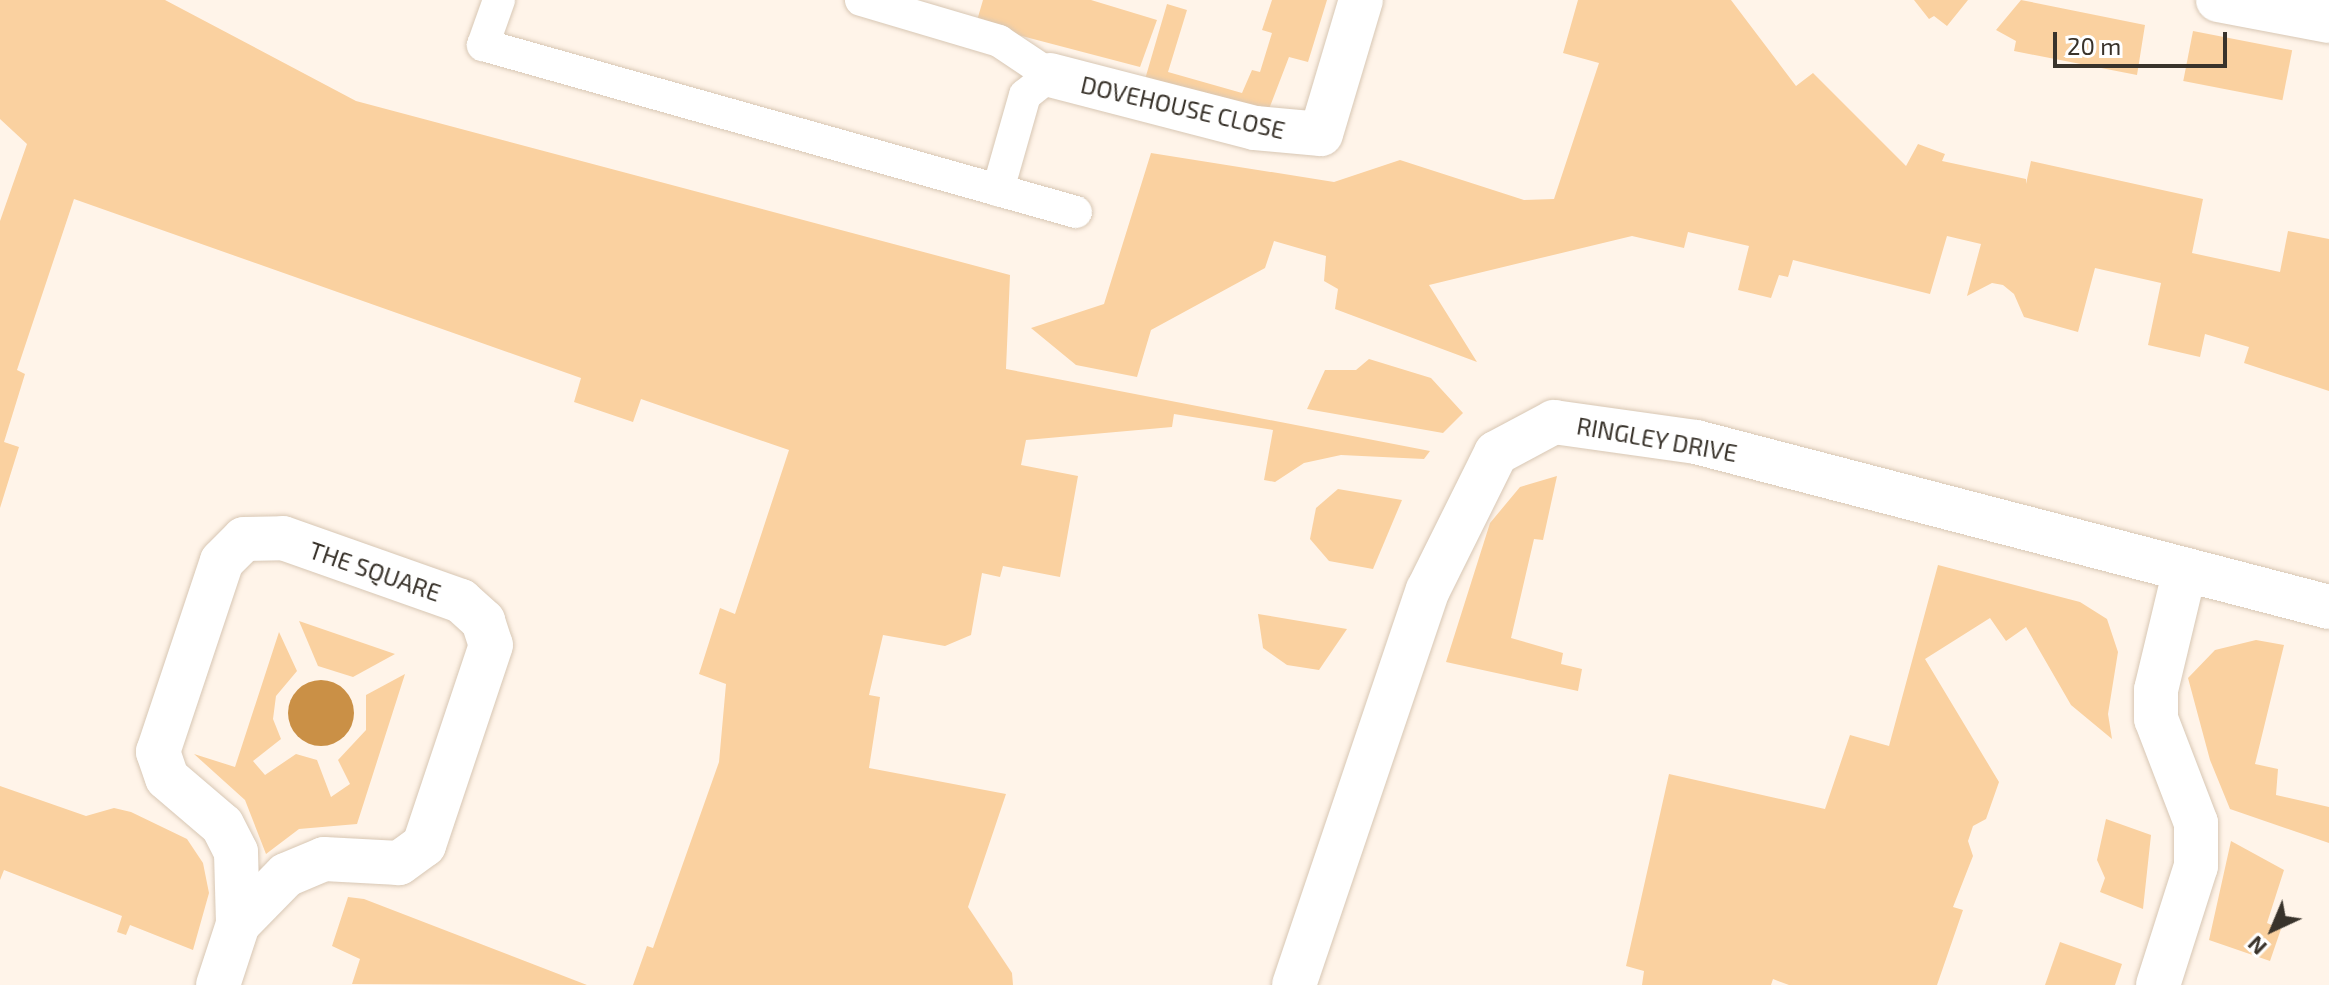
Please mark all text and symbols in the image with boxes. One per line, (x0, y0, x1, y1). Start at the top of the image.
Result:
scale bar (2057, 16, 2231, 66)
text: 20 m (2067, 31, 2121, 60)
street label: DOVEHOUSE CLOSE (1078, 69, 1288, 145)
street label: RINGLEY DRIVE (1574, 411, 1740, 467)
street label: THE SQUARE (305, 535, 445, 607)
north arrow (2233, 889, 2313, 969)
text: N (2242, 931, 2271, 961)

